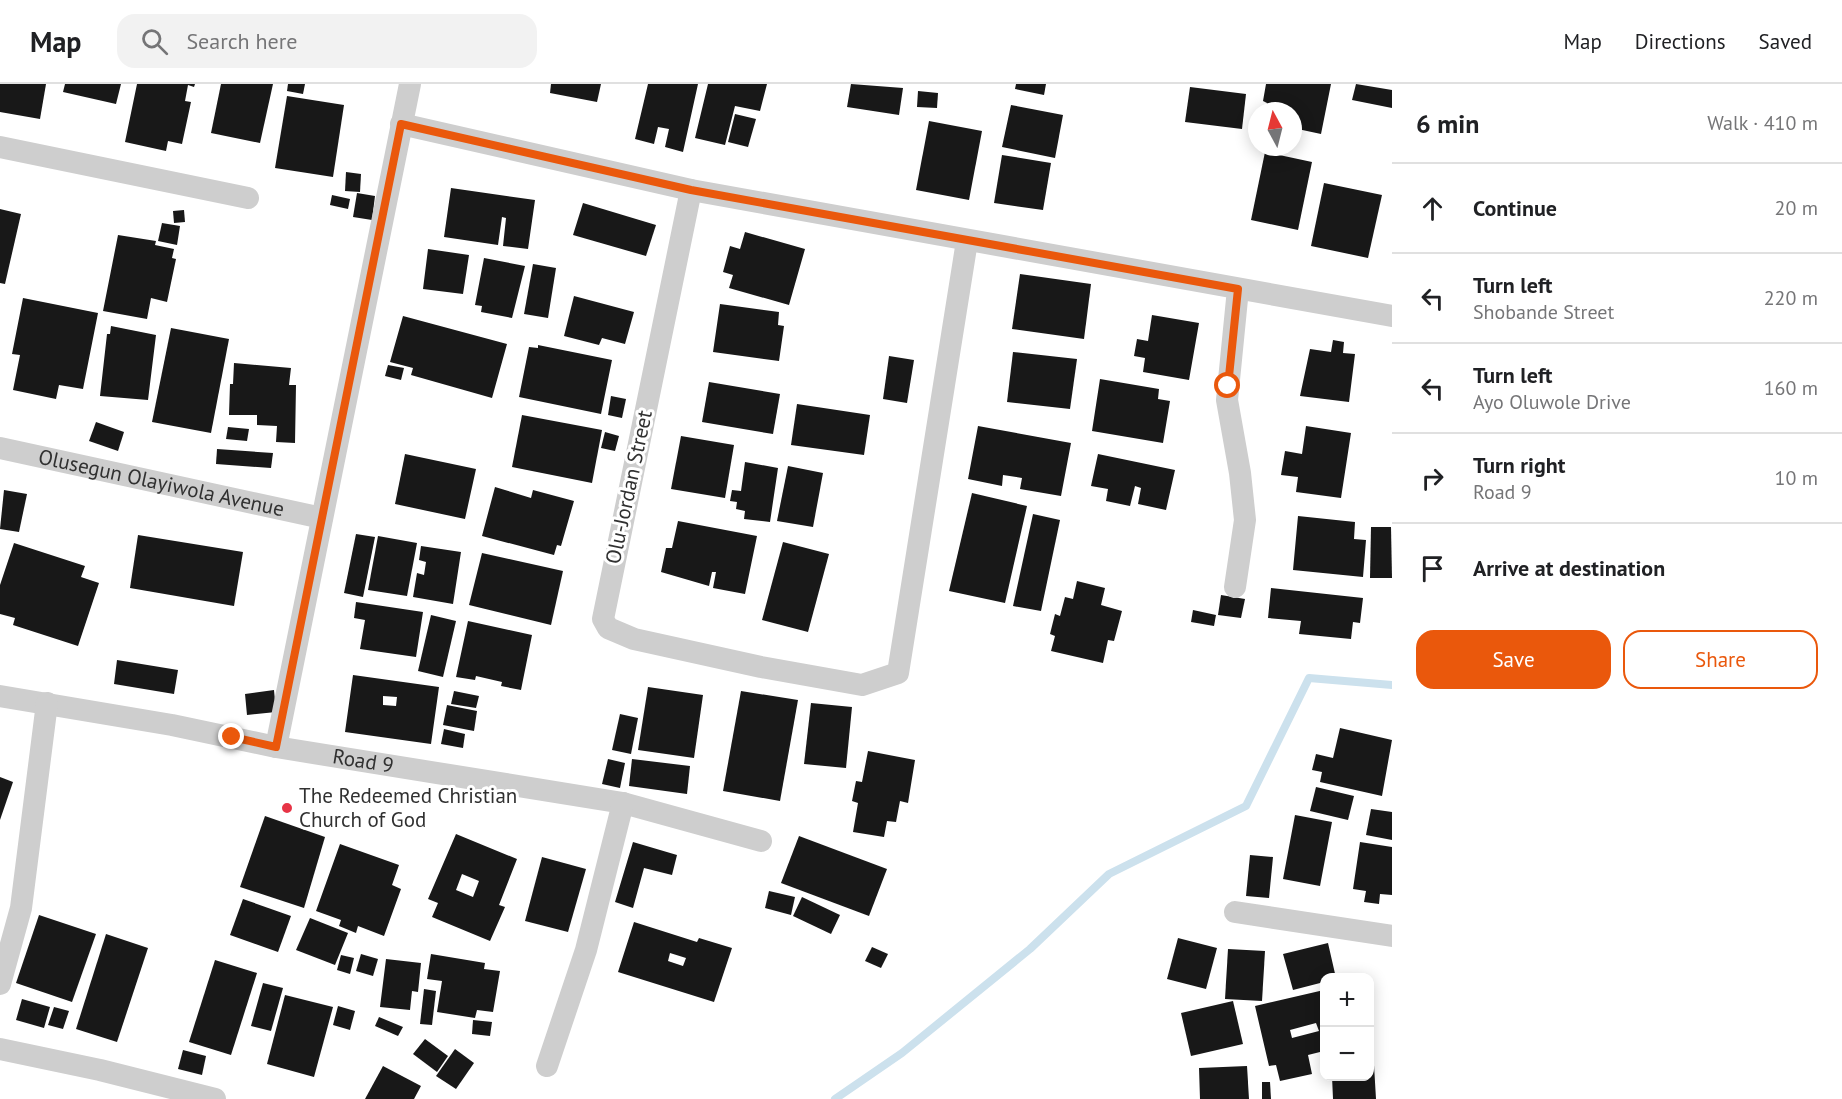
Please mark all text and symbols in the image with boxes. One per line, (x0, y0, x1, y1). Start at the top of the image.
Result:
search box (117, 14, 537, 68)
text: Map (30, 23, 81, 60)
icon: search (138, 25, 171, 58)
text: Search here (186, 27, 297, 55)
text: Map (1563, 28, 1602, 55)
text: Directions (1635, 28, 1726, 55)
text: Saved (1759, 28, 1812, 55)
north arrow (1248, 102, 1302, 156)
text: 6 min (1416, 107, 1479, 140)
text: Walk · 410 m (1707, 110, 1818, 136)
icon: ahead (1416, 192, 1449, 225)
text: Continue (1473, 194, 1557, 222)
text: 20 m (1775, 195, 1818, 221)
text: Turn left (1473, 271, 1553, 299)
icon: left (1416, 282, 1449, 315)
text: 220 m (1764, 285, 1818, 311)
text: Shobande Street (1473, 299, 1614, 325)
text: Turn left (1473, 361, 1553, 389)
route start (1214, 372, 1240, 398)
icon: left (1416, 372, 1449, 405)
text: 160 m (1764, 375, 1818, 401)
text: Ayo Oluwole Drive (1473, 389, 1631, 415)
street label: Olu-Jordan Street (599, 408, 658, 566)
street label: Olusegun Olayiwola Avenue (36, 443, 287, 522)
text: Turn right (1473, 451, 1565, 479)
icon: right (1416, 462, 1449, 495)
text: 10 m (1775, 465, 1818, 491)
text: Road 9 (1473, 479, 1532, 505)
icon: arrive (1416, 552, 1449, 585)
text: Arrive at destination (1473, 554, 1665, 582)
button: Save (1416, 630, 1611, 689)
button: Share (1623, 630, 1818, 689)
route end (218, 723, 244, 749)
street label: Road 9 (331, 742, 396, 779)
place label: The Redeemed Christian Church of God (299, 782, 517, 833)
marker: The Redeemed Christian Church of God (280, 801, 294, 815)
map controls (1320, 973, 1374, 1081)
button: + (1320, 973, 1374, 1027)
button: − (1320, 1027, 1374, 1081)

